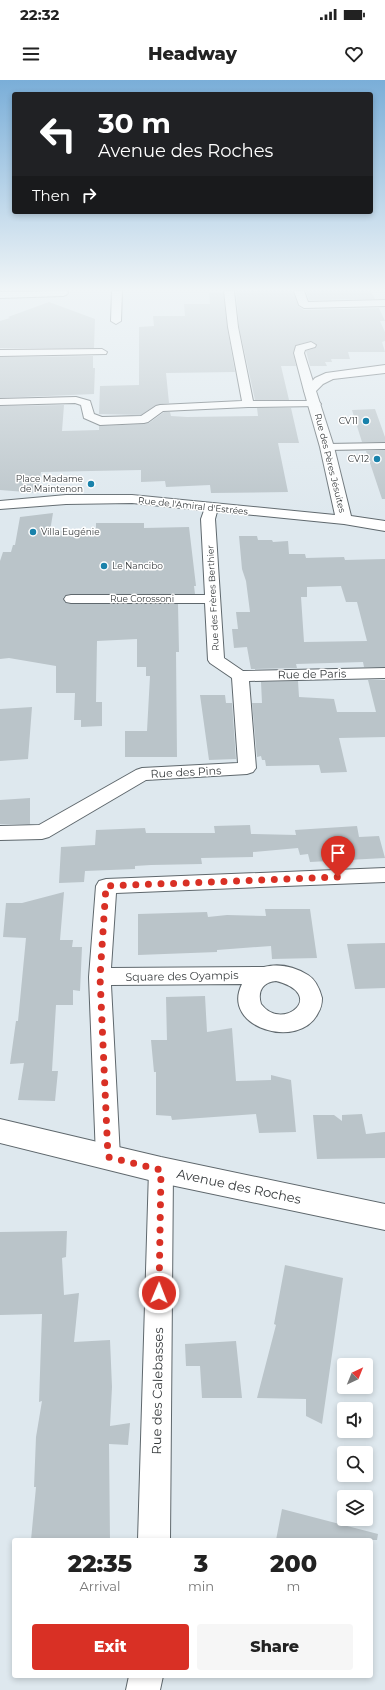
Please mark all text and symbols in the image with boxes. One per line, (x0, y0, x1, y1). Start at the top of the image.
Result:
text: 22:32 (20, 5, 59, 24)
icon: menu (20, 43, 42, 65)
text: Headway (148, 43, 237, 65)
icon: heart (343, 43, 365, 65)
text: 30 m (98, 106, 171, 140)
icon: left (32, 108, 84, 160)
text: Avenue des Roches (98, 140, 273, 162)
icon: right (78, 184, 100, 206)
text: Then (32, 186, 70, 205)
street label: Rue des Pères Jésuites (313, 412, 348, 514)
place label: CV11 (339, 415, 358, 426)
marker: CV11 (361, 416, 371, 426)
place label: CV12 (348, 453, 369, 464)
marker: CV12 (372, 454, 382, 464)
place label: Place Madame de Maintenon (16, 473, 84, 494)
marker: Place Madame de Maintenon (86, 479, 96, 489)
street label: Rue de l'Amiral d'Estrées (138, 494, 249, 517)
place label: Villa Eugénie (41, 526, 100, 537)
marker: Villa Eugénie (28, 527, 38, 537)
street label: Rue des Frères Berthier (204, 544, 221, 651)
place label: Le Nancibo (112, 560, 163, 571)
marker: Le Nancibo (99, 561, 109, 571)
street label: Rue Corossoni (110, 593, 174, 604)
street label: Rue de Paris (278, 666, 347, 682)
street label: Rue des Pins (150, 763, 222, 781)
pin (321, 836, 355, 877)
icon: arrive (327, 842, 349, 864)
street label: Square des Oyampis (125, 968, 239, 984)
street label: Avenue des Roches (175, 1165, 303, 1207)
position arrow (138, 1272, 180, 1314)
street label: Rue des Calebasses (148, 1327, 166, 1455)
north arrow (337, 1358, 373, 1394)
map controls (337, 1358, 373, 1526)
button: sound (337, 1402, 373, 1438)
button: search (337, 1446, 373, 1482)
button: layers (337, 1490, 373, 1526)
text: 22:35 (68, 1549, 132, 1578)
text: 3 (194, 1549, 208, 1578)
text: 200 (270, 1549, 317, 1578)
text: Arrival (79, 1578, 121, 1594)
text: min (188, 1578, 214, 1594)
text: m (287, 1578, 300, 1594)
button: Exit (32, 1624, 189, 1670)
button: Share (197, 1624, 353, 1670)

